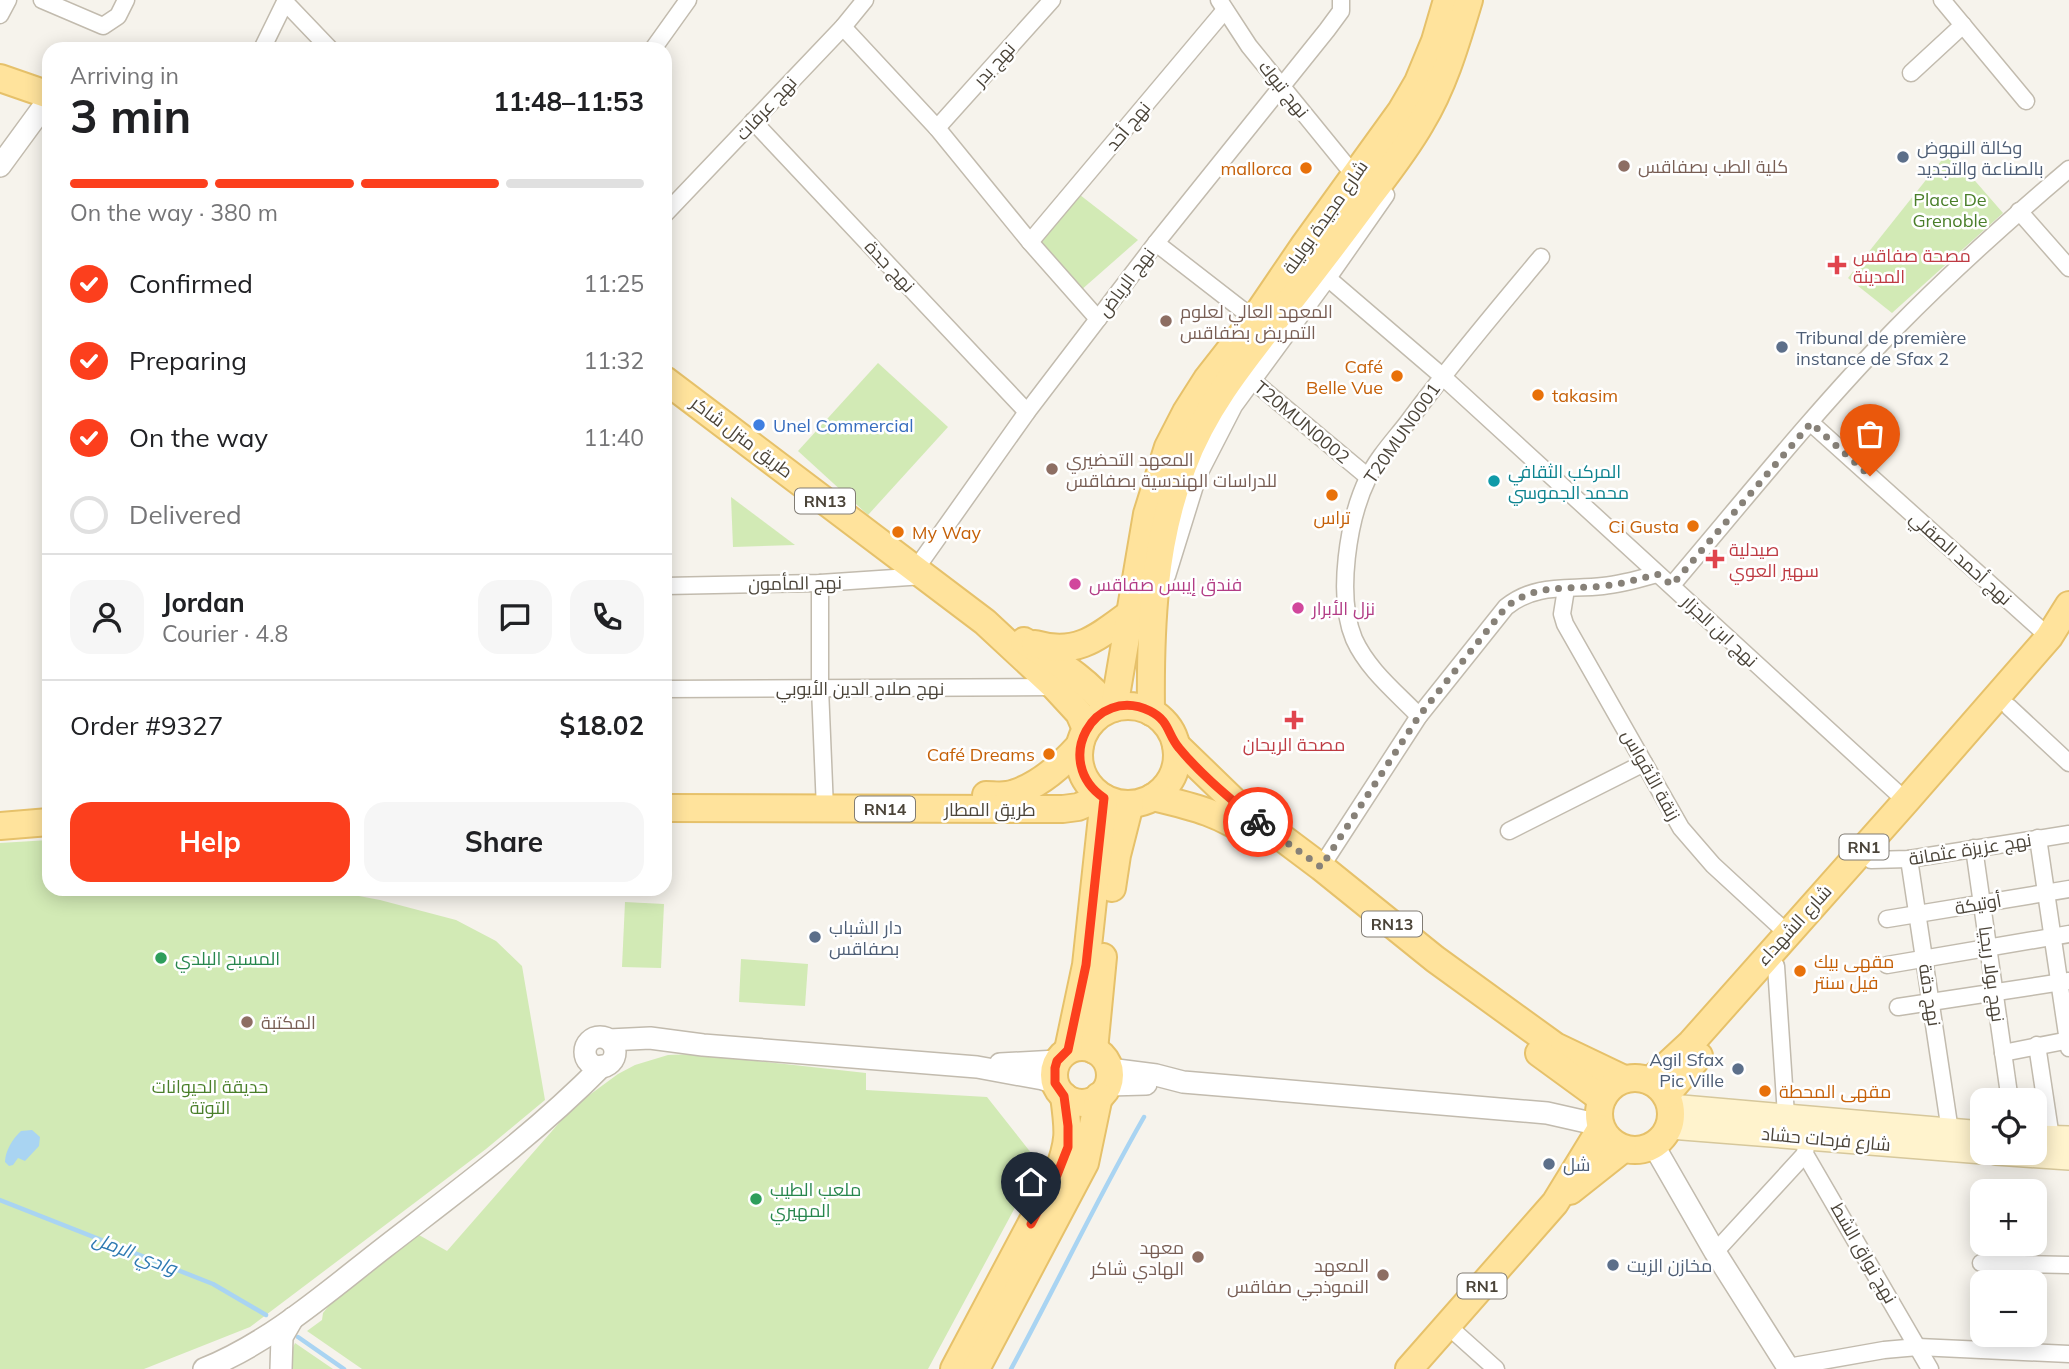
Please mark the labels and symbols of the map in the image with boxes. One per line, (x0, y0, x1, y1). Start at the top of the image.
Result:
street label: نهج بدر (967, 37, 1021, 92)
street label: نهج تبوك (1253, 56, 1314, 123)
street label: نهج عرفات (731, 71, 802, 145)
street label: نهج أحد (1101, 97, 1156, 156)
place label: وكالة النهوض بالصناعة والتجديد (1917, 136, 2044, 180)
marker: وكالة النهوض بالصناعة والتجديد (1895, 149, 1911, 165)
place label: كلية الطب بصفاقس (1638, 155, 1788, 178)
street label: شارع مجيدة بوليلة (1277, 156, 1374, 279)
place label: mallorca (1220, 157, 1292, 180)
marker: كلية الطب بصفاقس (1616, 158, 1632, 174)
marker: mallorca (1298, 160, 1314, 176)
park label: Place De Grenoble (1912, 188, 1988, 232)
street label: نهج جدة (859, 235, 920, 297)
street label: نهج الرياض (1092, 243, 1160, 322)
place label: مصحة صفاقس المدينة (1853, 244, 1971, 288)
marker: مصحة صفاقس المدينة (1827, 255, 1847, 275)
place label: المعهد العالي لعلوم التمريض بصفاقس (1180, 300, 1333, 344)
marker: المعهد العالي لعلوم التمريض بصفاقس (1158, 313, 1174, 329)
place label: Tribunal de première instance de Sfax 2 (1796, 326, 1966, 370)
marker: Tribunal de première instance de Sfax 2 (1774, 339, 1790, 355)
place label: Café Belle Vue (1306, 355, 1383, 399)
marker: Café Belle Vue (1389, 368, 1405, 384)
street label: T20MUN0002 (1250, 375, 1354, 469)
street label: T20MUN0001 (1359, 378, 1445, 488)
place label: takasim (1552, 384, 1618, 407)
marker: takasim (1530, 387, 1546, 403)
street label: طريق منزل شاكر (685, 391, 797, 484)
pin (1840, 404, 1900, 476)
place label: Unel Commercial (773, 414, 914, 437)
marker: Unel Commercial (751, 417, 767, 433)
place label: المعهد التحضيري للدراسات الهندسية بصفاقس (1066, 448, 1277, 492)
place label: المركب الثقافي محمد الجموسي (1508, 460, 1629, 506)
marker: المعهد التحضيري للدراسات الهندسية بصفاقس (1044, 461, 1060, 477)
marker: المركب الثقافي محمد الجموسي (1486, 473, 1502, 489)
marker: تراس (1324, 487, 1340, 503)
road number: RN13 (795, 488, 855, 514)
place label: تراس (1314, 506, 1351, 529)
street label: نهج أحمد الصقلي (1903, 506, 2017, 612)
place label: Ci Gusta (1608, 515, 1679, 538)
marker: Ci Gusta (1685, 518, 1701, 534)
place label: My Way (912, 521, 981, 544)
marker: My Way (890, 524, 906, 540)
place label: صيدلية سهير العوي (1729, 538, 1819, 585)
marker: صيدلية سهير العوي (1707, 551, 1723, 567)
street label: نهج المأمون (748, 571, 842, 596)
place label: فندق إيبس صفاقس (1089, 573, 1242, 597)
marker: فندق إيبس صفاقس (1067, 576, 1083, 592)
street label: نهج ابن الجزار (1676, 589, 1763, 673)
place label: نزل الأبرار (1311, 597, 1375, 620)
marker: نزل الأبرار (1290, 600, 1306, 616)
street label: نهج صلاح الدين الأيوبي (776, 677, 944, 703)
marker: مصحة الريحان (1284, 710, 1304, 730)
street label: زنقة الأقواس (1617, 725, 1685, 825)
place label: مصحة الريحان (1243, 733, 1345, 756)
place label: Café Dreams (927, 743, 1035, 766)
marker: Café Dreams (1041, 746, 1057, 762)
courier (1223, 787, 1293, 857)
road number: RN14 (855, 796, 915, 822)
street label: طريق المطار (943, 798, 1036, 822)
street label: نهج عزيزة عثمانة (1907, 828, 2033, 871)
road number: RN1 (1840, 834, 1888, 860)
street label: شارع الشهداء (1752, 880, 1837, 971)
street label: أوتيكة (1953, 889, 2003, 919)
road number: RN13 (1362, 912, 1422, 936)
place label: دار الشباب بصفاقس (829, 916, 902, 960)
street label: نهج بولا ريجيا (1973, 925, 2010, 1024)
marker: دار الشباب بصفاقس (807, 929, 823, 945)
place label: المسبح البلدي (175, 947, 280, 973)
marker: المسبح البلدي (153, 950, 169, 966)
place label: مقهى بيك فيل سنتر (1813, 950, 1894, 994)
street label: نهج دقة (1913, 962, 1946, 1028)
marker: مقهى بيك فيل سنتر (1792, 963, 1808, 979)
place label: المكتبة (261, 1011, 316, 1034)
marker: المكتبة (239, 1014, 255, 1030)
place label: Agil Sfax Pic Ville (1649, 1048, 1724, 1092)
marker: Agil Sfax Pic Ville (1730, 1061, 1746, 1077)
park label: حديقة الحيوانات التوتة (152, 1075, 268, 1119)
place label: مقهى المحطة (1779, 1080, 1891, 1103)
marker: مقهى المحطة (1757, 1083, 1773, 1099)
street label: شارع فرحات حشاد (1760, 1122, 1892, 1157)
pin (1001, 1152, 1061, 1224)
place label: شل (1563, 1153, 1590, 1176)
marker: شل (1541, 1156, 1557, 1172)
place label: ملعب الطيب المهيري (770, 1178, 861, 1225)
marker: ملعب الطيب المهيري (748, 1191, 764, 1207)
street label: نهج نواق الشط (1825, 1198, 1902, 1308)
water label: وادي الرمل (88, 1226, 182, 1284)
place label: معهد الهادي شاكر (1090, 1236, 1184, 1283)
marker: معهد الهادي شاكر (1190, 1249, 1206, 1265)
place label: المعهد النموذجي صفاقس (1227, 1254, 1369, 1301)
place label: مخازن الزيت (1627, 1254, 1712, 1277)
marker: مخازن الزيت (1605, 1257, 1621, 1273)
marker: المعهد النموذجي صفاقس (1375, 1267, 1391, 1283)
road number: RN1 (1458, 1274, 1506, 1298)

